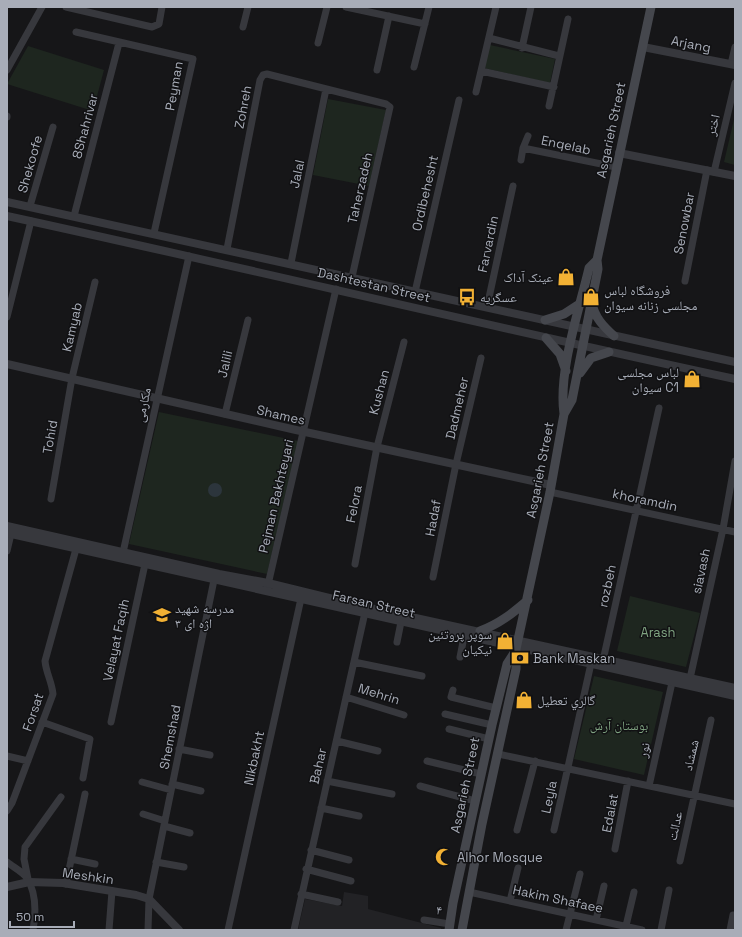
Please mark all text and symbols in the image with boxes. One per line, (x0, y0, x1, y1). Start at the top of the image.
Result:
street label: Arjang (670, 32, 712, 56)
street label: Peyman (161, 60, 187, 112)
street label: Asgarieh Street (593, 80, 629, 180)
street label: Zohreh (230, 84, 256, 130)
street label: 8Shahrivar (68, 91, 102, 160)
street label: اختر (702, 113, 724, 138)
street label: Enqelab (540, 131, 592, 159)
street label: Shekoofe (14, 133, 46, 195)
street label: Taherzadeh (344, 151, 376, 225)
street label: Ordibehesht (408, 153, 442, 233)
street label: Jalal (286, 158, 308, 190)
street label: Senowbar (670, 191, 698, 255)
street label: Farvardin (474, 214, 502, 274)
street label: Dashtestan Street (316, 264, 432, 306)
shop icon: عینک آداک (556, 267, 576, 287)
place label: عینک آداک (504, 269, 553, 286)
place label: فروشگاه لباس مجلسی زنانه سیوان (604, 282, 697, 314)
bus stop icon: عسگریه (457, 287, 477, 307)
shop icon: فروشگاه لباس مجلسی زنانه سیوان (581, 287, 601, 307)
place label: عسگریه (480, 289, 517, 306)
street label: Kamyab (58, 301, 86, 353)
street label: Jalili (214, 349, 236, 379)
place label: لباس مجلسی سیوان C1 (617, 364, 679, 396)
street label: Kushan (365, 368, 393, 416)
shop icon: لباس مجلسی سیوان C1 (682, 369, 702, 389)
street label: Dadmeher (442, 375, 472, 441)
street label: مکارمی (131, 386, 155, 424)
street label: Shames (255, 401, 307, 429)
street label: Tohid (39, 419, 61, 455)
street label: Asgarieh Street (522, 420, 558, 520)
street label: Pejman Bakhteyari (255, 437, 297, 555)
street label: Felora (342, 483, 366, 524)
street label: khoramdin (611, 485, 679, 515)
street label: Hadaf (421, 498, 445, 538)
street label: siavash (688, 547, 714, 595)
street label: rozbeh (594, 563, 620, 609)
street label: Farsan Street (331, 586, 417, 622)
street label: Velayat Faqih (99, 597, 133, 683)
place label: مدرسه شهید اژه ای ۳ (175, 600, 234, 632)
school or university icon: مدرسه شهید اژه ای ۳ (152, 605, 172, 625)
park label: Arash (640, 624, 676, 641)
place label: سوپر پروتئین نیکیان (428, 626, 492, 658)
shop icon: سوپر پروتئین نیکیان (495, 631, 515, 651)
bank icon: Bank Maskan (510, 648, 530, 668)
place label: Bank Maskan (533, 650, 615, 667)
street label: Mehrin (356, 680, 402, 708)
shop icon: گالري تعطيل (514, 690, 534, 710)
street label: Forsat (19, 691, 47, 733)
place label: گالري تعطيل (537, 692, 596, 711)
street label: Shemshad (155, 703, 185, 771)
park label: بوستان آرش (590, 717, 648, 734)
street label: Nikbakht (240, 729, 268, 787)
street label: Asgarieh Street (447, 735, 483, 835)
street label: شمشاد (679, 738, 703, 772)
street label: نور (634, 741, 654, 760)
street label: Bahar (306, 746, 330, 786)
street label: Leyla (537, 778, 561, 815)
street label: Edalat (598, 792, 622, 834)
street label: عدالت (664, 810, 686, 842)
mosque icon: Alhor Mosque (434, 847, 454, 867)
place label: Alhor Mosque (457, 849, 543, 866)
street label: Meshkin (61, 864, 115, 888)
street label: Hakim Shafaee (511, 881, 605, 917)
street label: ۴ (435, 901, 443, 919)
scale bar (10, 903, 74, 929)
text: 50 m (16, 909, 44, 925)

